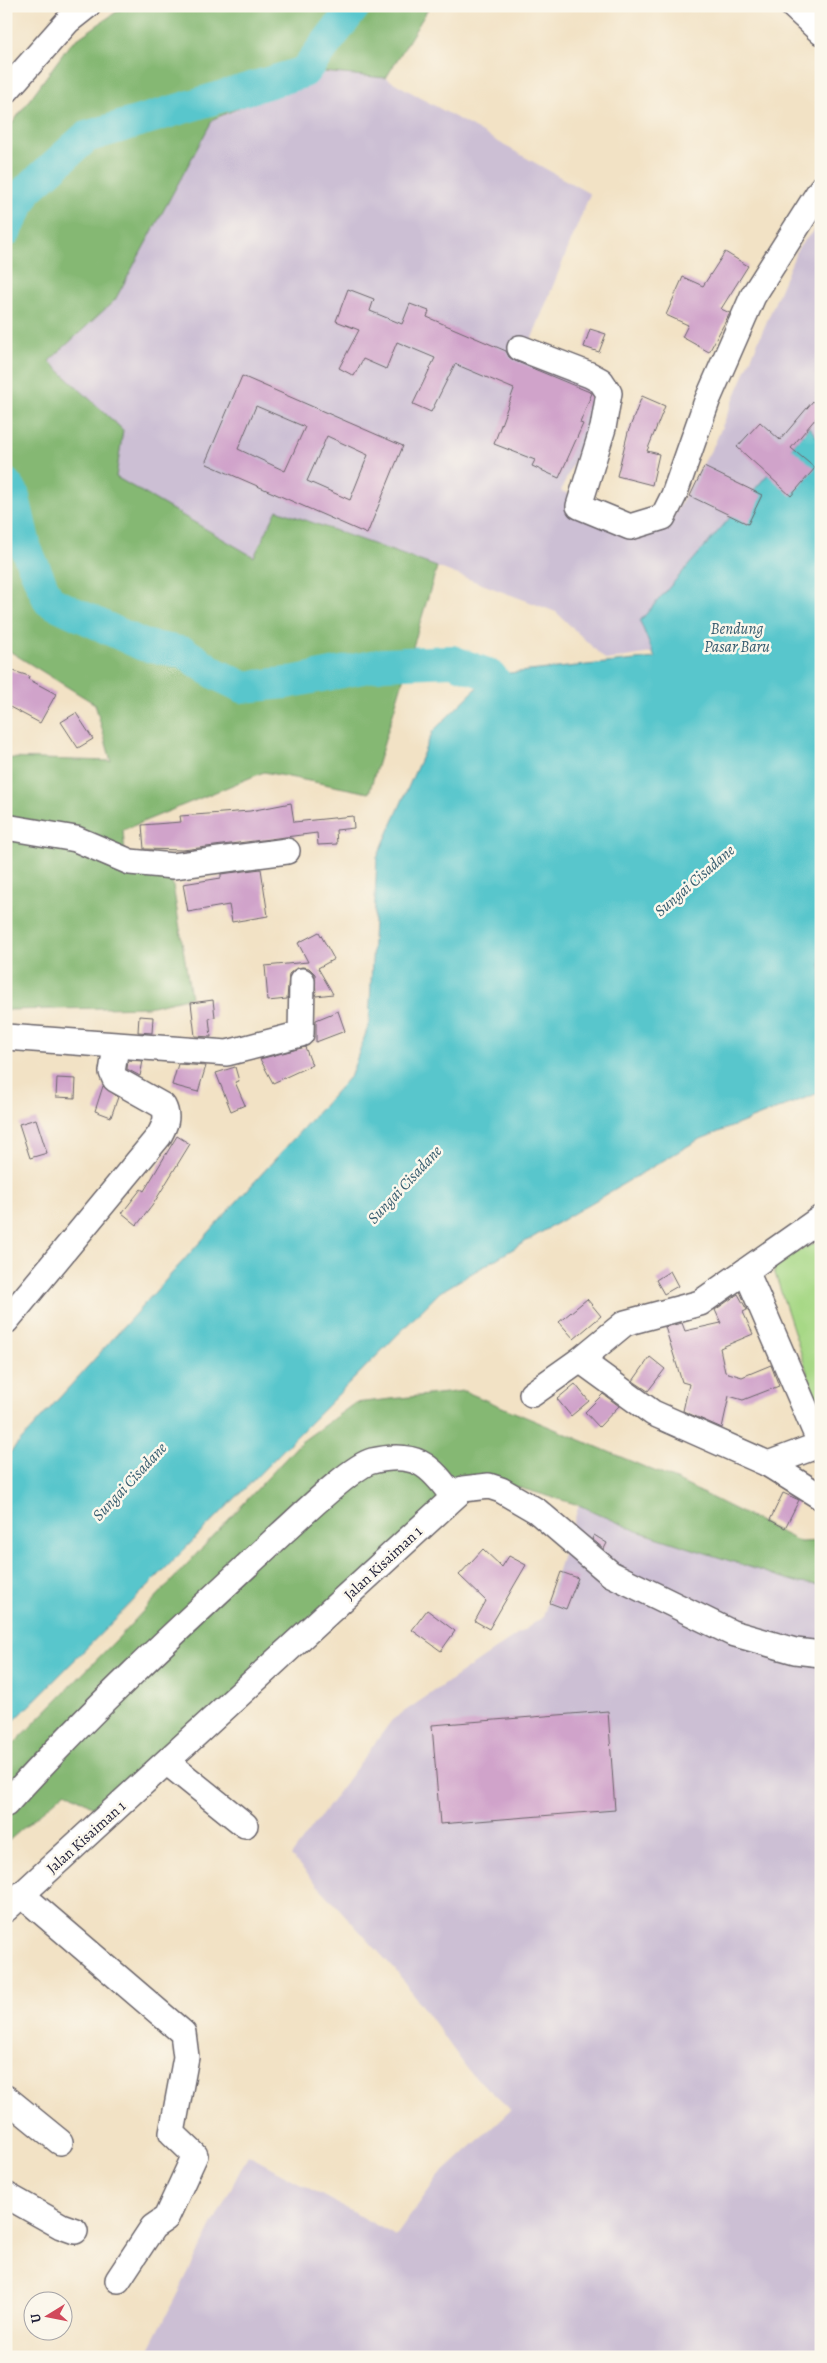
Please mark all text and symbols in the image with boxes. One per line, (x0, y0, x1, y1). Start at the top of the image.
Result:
water label: Bendung Pasar Baru (704, 618, 770, 658)
water label: Sungai Cisadane (650, 839, 740, 922)
water label: Sungai Cisadane (363, 1140, 447, 1229)
water label: Sungai Cisadane (88, 1437, 172, 1526)
street label: Jalan Kisaiman 1 (340, 1522, 426, 1604)
street label: Jalan Kisaiman 1 (42, 1796, 130, 1878)
north arrow (22, 2290, 72, 2340)
text: U (26, 2312, 46, 2324)

